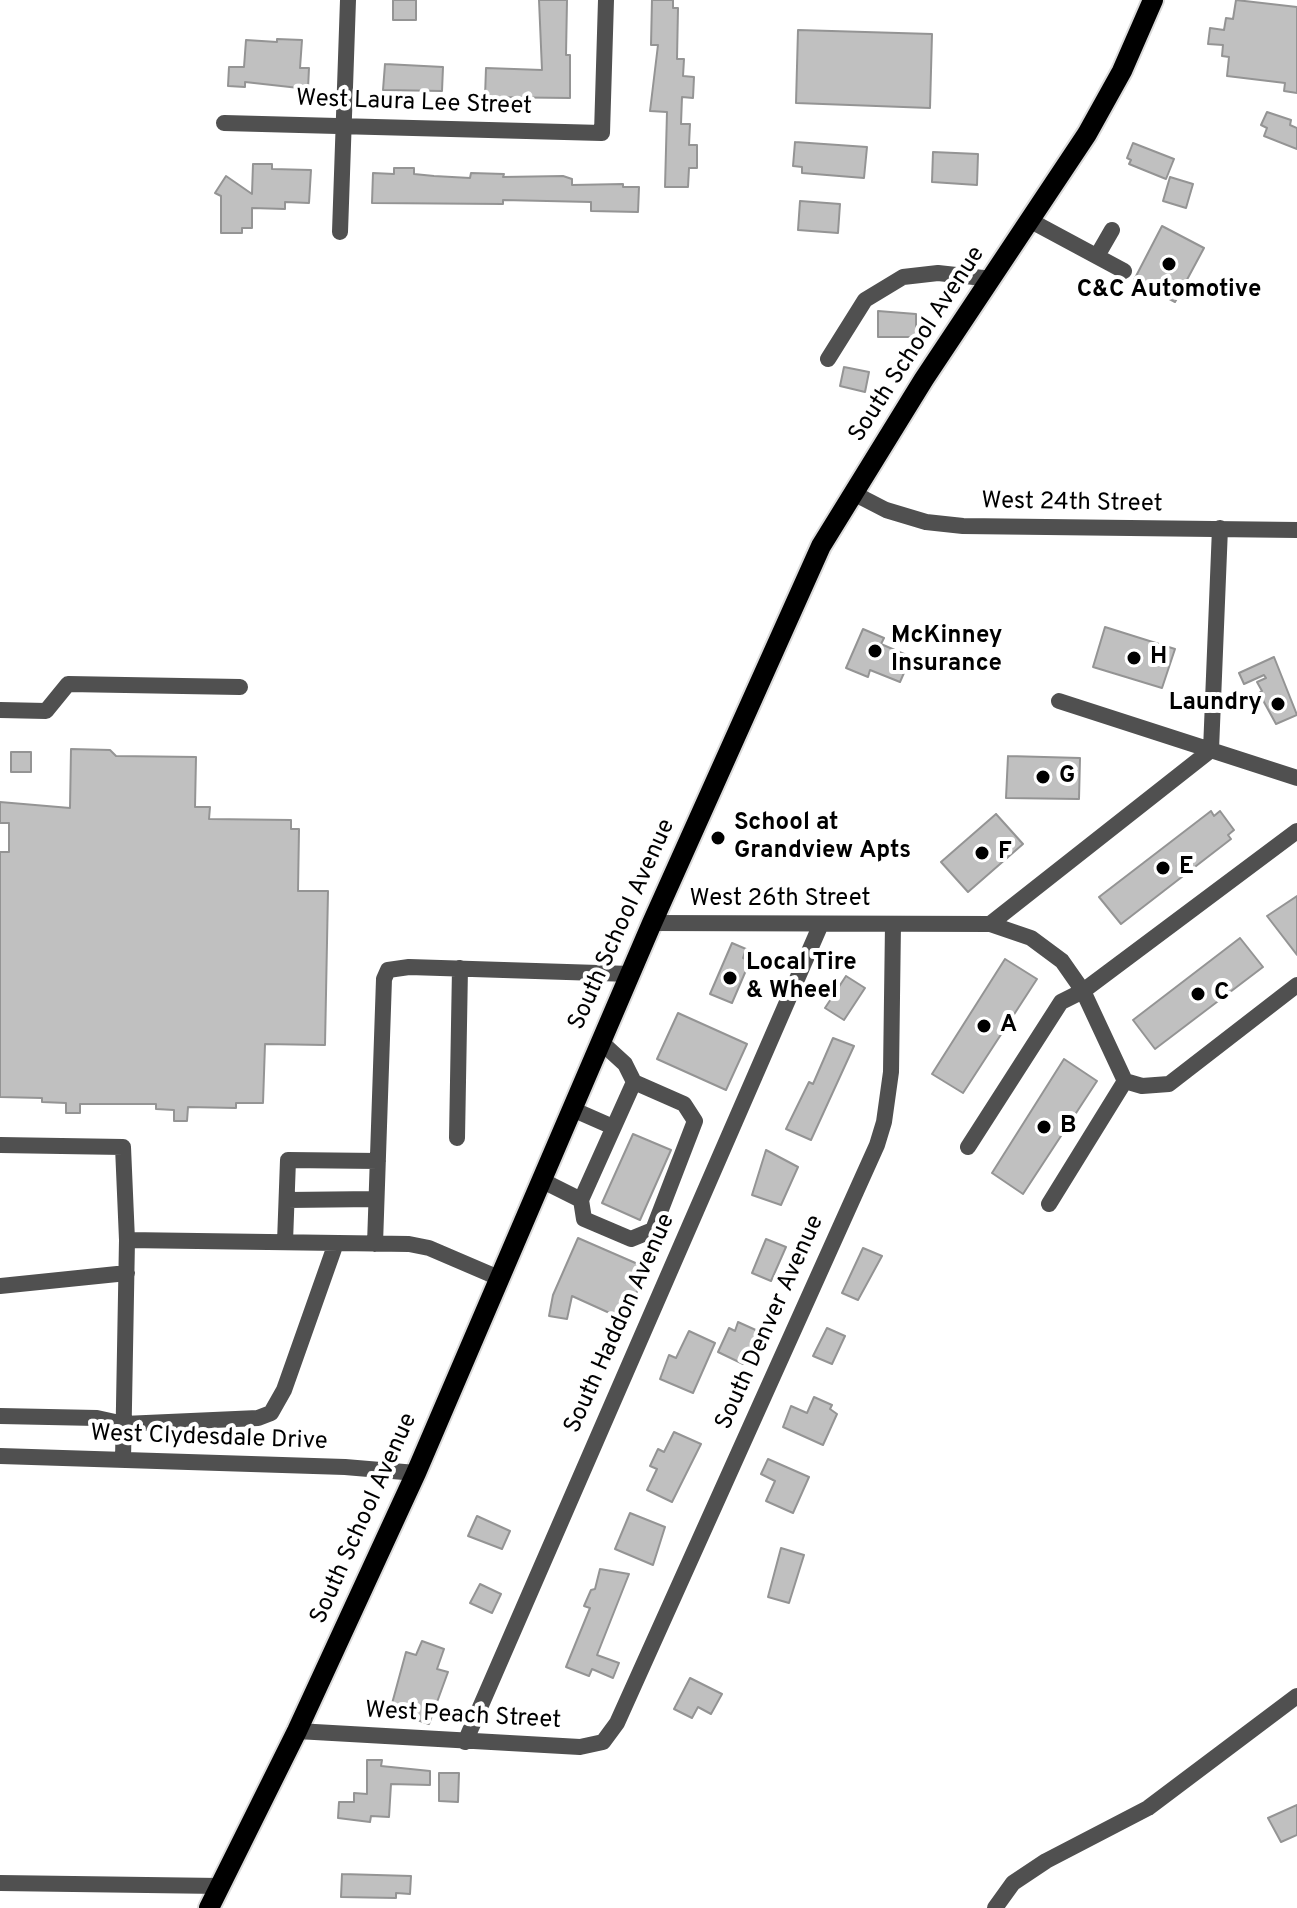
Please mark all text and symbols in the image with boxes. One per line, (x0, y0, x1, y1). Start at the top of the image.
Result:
street label: West Laura Lee Street (295, 85, 533, 123)
street label: South School Avenue (844, 242, 992, 448)
marker: C&C Automotive (1160, 255, 1178, 273)
place label: C&C Automotive (1077, 277, 1261, 305)
street label: West 24th Street (981, 488, 1163, 520)
place label: McKinney Insurance (891, 623, 1002, 679)
marker: McKinney Insurance (866, 642, 884, 660)
place label: H (1150, 644, 1167, 672)
marker: H (1125, 649, 1143, 667)
place label: Laundry (1169, 690, 1262, 718)
marker: Laundry (1269, 695, 1287, 713)
place label: G (1059, 763, 1075, 791)
marker: G (1034, 768, 1052, 786)
place label: School at Grandview Apts (734, 810, 911, 866)
street label: South School Avenue (564, 815, 682, 1035)
marker: School at Grandview Apts (709, 829, 727, 847)
place label: F (998, 839, 1012, 867)
marker: F (973, 844, 991, 862)
place label: E (1179, 854, 1194, 882)
marker: E (1154, 859, 1172, 877)
street label: West 26th Street (690, 886, 870, 914)
place label: Local Tire & Wheel (746, 950, 857, 1006)
marker: Local Tire & Wheel (721, 969, 739, 987)
place label: C (1214, 980, 1229, 1008)
marker: C (1189, 985, 1207, 1003)
place label: A (1000, 1012, 1017, 1040)
marker: A (975, 1017, 993, 1035)
place label: B (1060, 1113, 1077, 1141)
marker: B (1035, 1118, 1053, 1136)
street label: South Haddon Avenue (560, 1210, 682, 1438)
street label: South Denver Avenue (711, 1211, 831, 1435)
street label: South School Avenue (306, 1409, 424, 1629)
street label: West Clydesdale Drive (90, 1420, 328, 1458)
street label: West Peach Street (364, 1697, 562, 1737)

